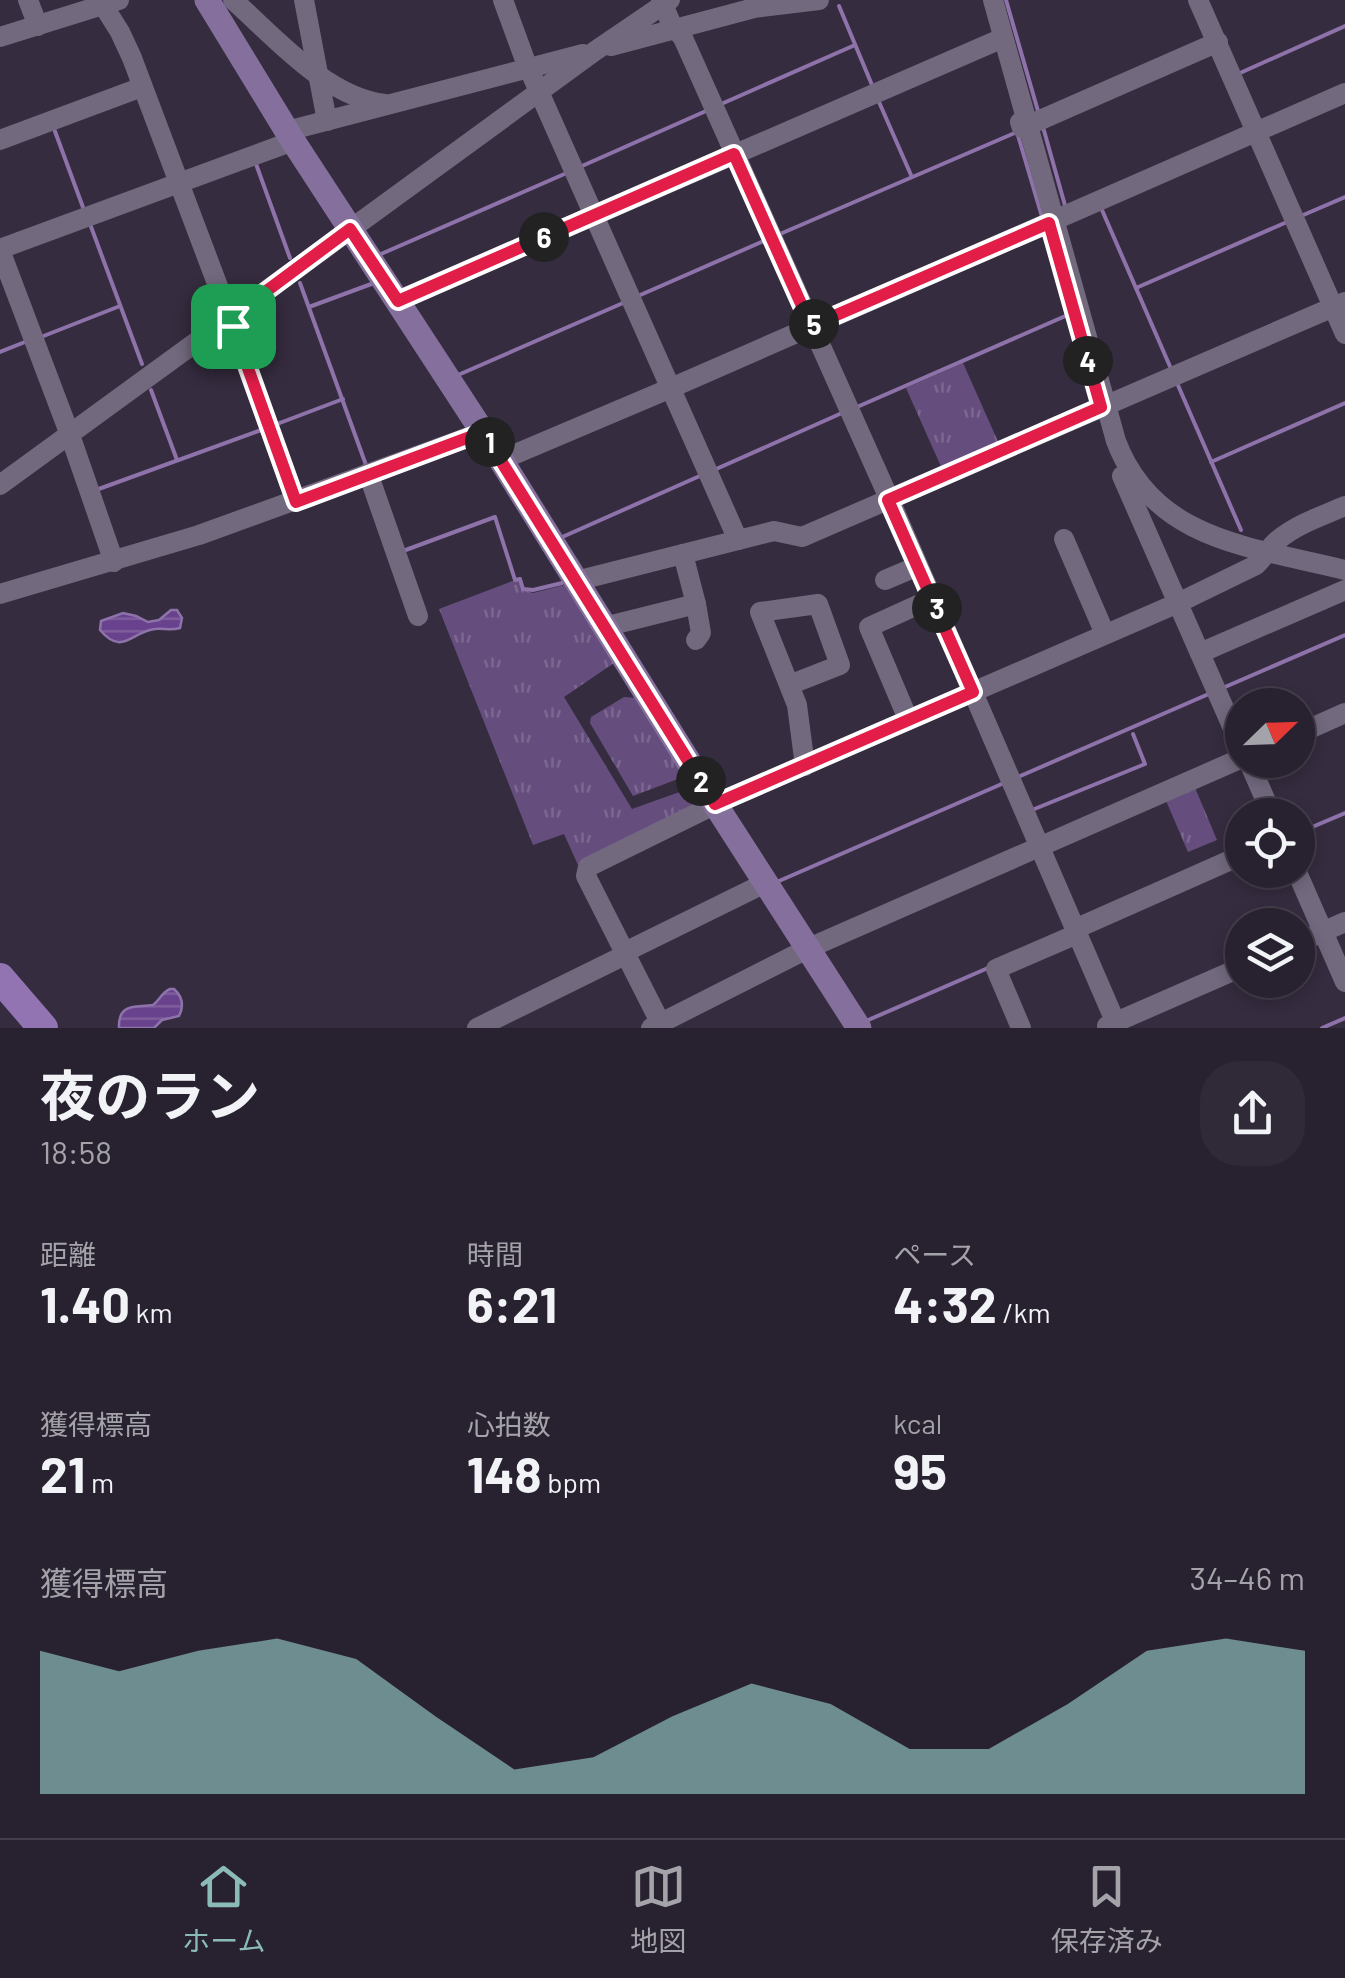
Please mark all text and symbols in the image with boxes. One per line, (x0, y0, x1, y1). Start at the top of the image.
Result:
pin: 6 (519, 212, 569, 262)
text: 6 (536, 220, 552, 254)
pin (191, 284, 276, 369)
icon: arrive (206, 299, 261, 354)
pin: 5 (789, 299, 839, 349)
text: 5 (806, 307, 822, 341)
pin: 4 (1063, 336, 1113, 386)
text: 4 (1080, 344, 1096, 378)
pin: 1 (465, 417, 515, 467)
text: 1 (485, 425, 495, 459)
pin: 3 (912, 583, 962, 633)
text: 3 (929, 591, 945, 625)
north arrow (1225, 688, 1315, 778)
map controls (1225, 688, 1315, 998)
pin: 2 (676, 756, 726, 806)
text: 2 (693, 764, 709, 798)
button: locate (1225, 798, 1315, 888)
button: layers (1225, 908, 1315, 998)
text: 夜のラン (40, 1061, 260, 1127)
button: share (1200, 1061, 1305, 1166)
text: 18:58 (40, 1132, 112, 1170)
text: 距離 (40, 1237, 96, 1271)
text: 時間 (467, 1237, 523, 1271)
text: ペース (893, 1237, 976, 1271)
text: 1.40 (40, 1273, 130, 1333)
text: 6:21 (467, 1273, 557, 1333)
text: 4:32 (893, 1273, 997, 1333)
text: km (130, 1295, 173, 1329)
text: /km (997, 1295, 1051, 1329)
text: kcal (893, 1406, 942, 1440)
text: 獲得標高 (40, 1407, 152, 1441)
text: 心拍数 (467, 1407, 551, 1441)
text: 95 (893, 1440, 947, 1500)
text: 21 (40, 1443, 85, 1503)
text: 148 (467, 1443, 542, 1503)
text: m (85, 1465, 114, 1499)
text: bpm (542, 1465, 601, 1499)
text: 34–46 m (1190, 1558, 1305, 1596)
text: 獲得標高 (40, 1563, 168, 1601)
tab: ホーム (182, 1859, 265, 1959)
tab: 地図 (630, 1859, 686, 1959)
tab: 保存済み (1051, 1859, 1163, 1959)

